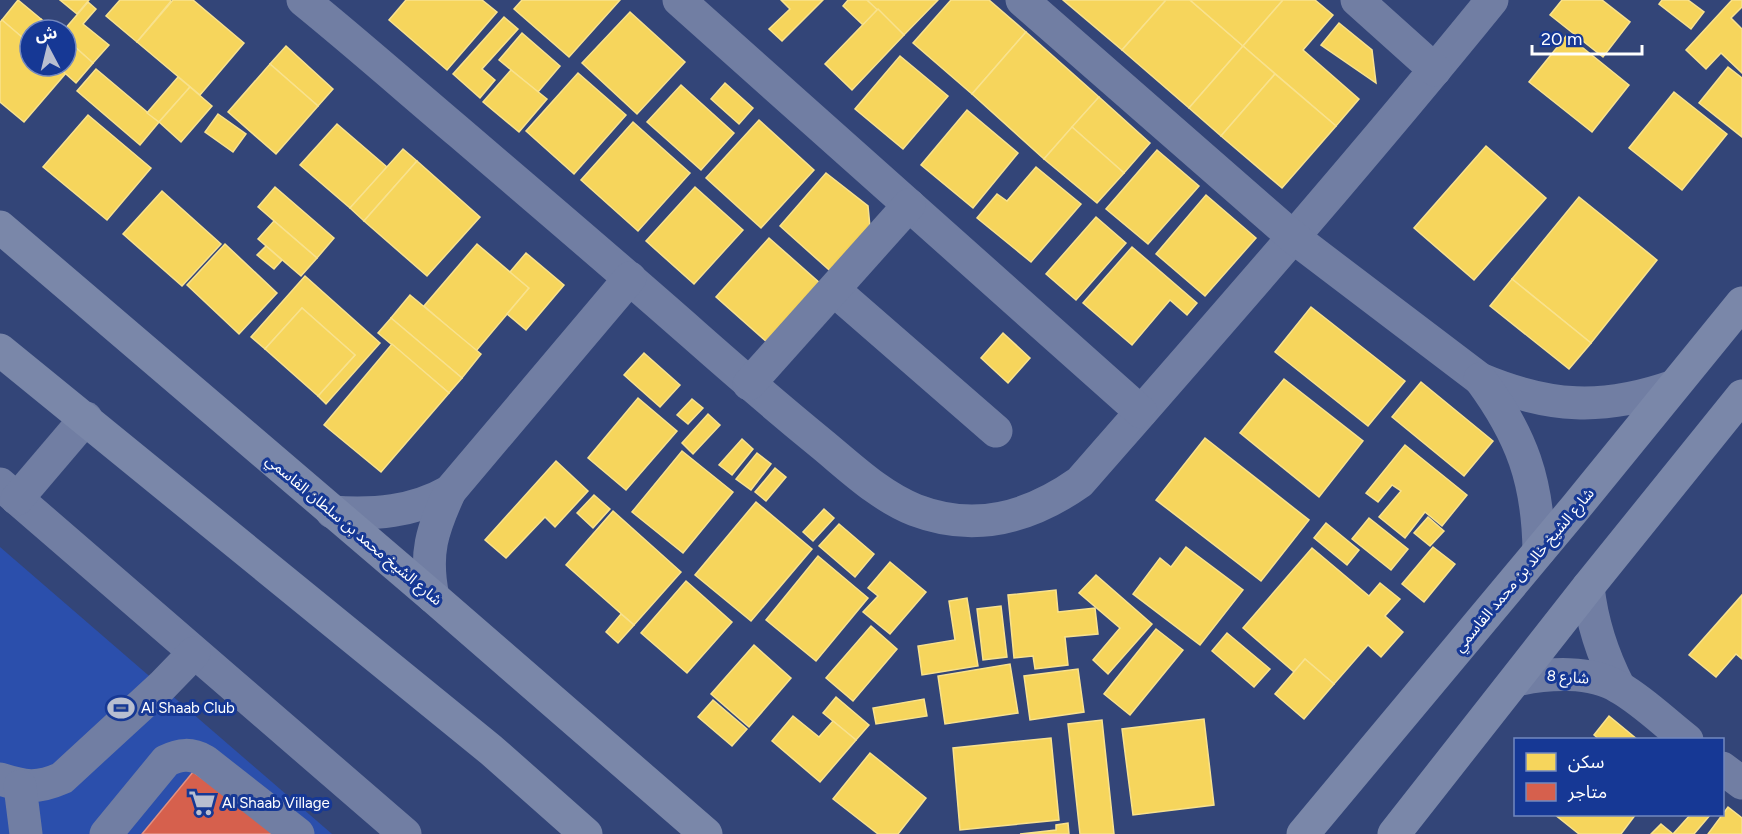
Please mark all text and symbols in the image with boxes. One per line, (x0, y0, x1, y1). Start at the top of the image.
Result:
north arrow (18, 18, 78, 78)
scale bar (1532, 18, 1642, 56)
text: ش (34, 23, 58, 44)
text: 20 m (1541, 28, 1582, 50)
street label: شارع الشيخ محمد بن سلطان القاسمي (260, 451, 446, 612)
street label: شارع الشيخ خالد بن محمد القاسمي (1450, 484, 1600, 657)
street label: شارع 8 (1546, 667, 1590, 690)
sports icon: Al Shaab Club (106, 693, 136, 723)
place label: Al Shaab Club (141, 699, 235, 717)
legend (1514, 738, 1724, 816)
text: سكن (1568, 751, 1604, 773)
text: متاجر (1567, 781, 1607, 803)
supermarket icon: Al Shaab Village (187, 788, 217, 818)
place label: Al Shaab Village (222, 794, 330, 812)

